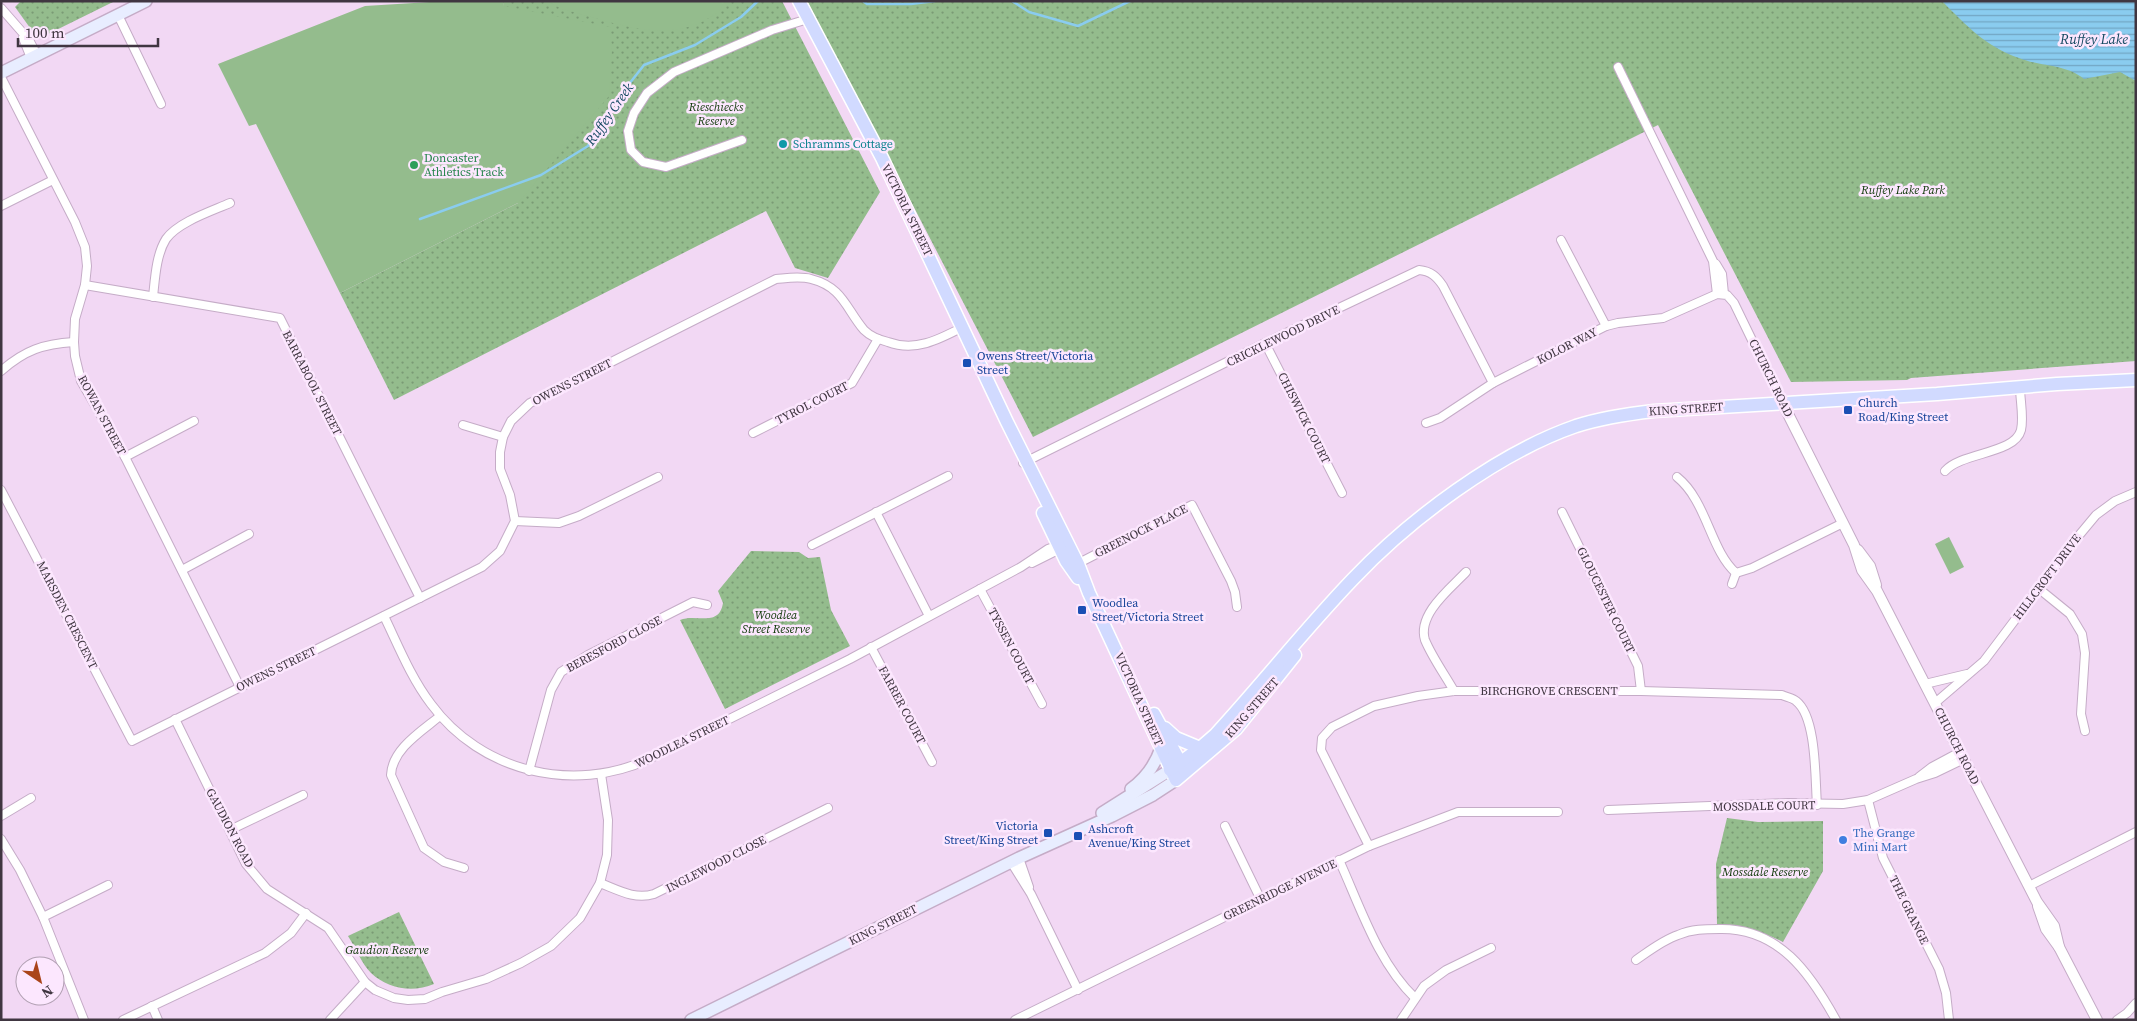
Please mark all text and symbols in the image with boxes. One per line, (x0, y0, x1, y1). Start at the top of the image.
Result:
scale bar (18, 15, 158, 47)
text: 100 m (25, 22, 65, 43)
water label: Ruffey Lake (2059, 29, 2128, 49)
water label: Ruffey Creek (580, 78, 638, 150)
park label: Rieschiecks Reserve (688, 99, 744, 129)
place label: Schramms Cottage (793, 136, 893, 152)
marker: Schramms Cottage (777, 138, 789, 150)
place label: Doncaster Athletics Track (424, 150, 504, 180)
marker: Doncaster Athletics Track (408, 159, 420, 171)
street label: VICTORIA STREET (878, 161, 937, 260)
park label: Ruffey Lake Park (1860, 182, 1945, 198)
street label: CRICKLEWOOD DRIVE (1224, 302, 1342, 370)
street label: KOLOR WAY (1534, 324, 1600, 368)
street label: BARRABOOL STREET (279, 328, 346, 439)
street label: CHURCH ROAD (1745, 336, 1797, 420)
place label: Owens Street/Victoria Street (977, 348, 1094, 378)
street label: OWENS STREET (529, 355, 615, 409)
marker: Owens Street/Victoria Street (961, 357, 973, 369)
street label: CHISWICK COURT (1274, 370, 1334, 467)
street label: ROWAN STREET (74, 372, 130, 458)
street label: TYROL COURT (773, 377, 852, 428)
place label: Church Road/King Street (1858, 395, 1948, 425)
street label: KING STREET (1648, 398, 1725, 420)
marker: Church Road/King Street (1842, 404, 1854, 416)
street label: GREENOCK PLACE (1092, 501, 1190, 561)
street label: HILLCROFT DRIVE (2009, 531, 2085, 623)
street label: GLOUCESTER COURT (1573, 544, 1639, 657)
street label: MARSDEN CRESCENT (33, 558, 102, 672)
place label: Woodlea Street/Victoria Street (1092, 595, 1203, 625)
marker: Woodlea Street/Victoria Street (1076, 604, 1088, 616)
street label: TYSSEN COURT (984, 605, 1038, 688)
park label: Woodlea Street Reserve (742, 607, 810, 637)
street label: BERESFORD CLOSE (563, 612, 665, 676)
street label: OWENS STREET (233, 642, 319, 695)
street label: VICTORIA STREET (1111, 650, 1167, 749)
street label: FARRER COURT (875, 663, 930, 748)
street label: KING STREET (1221, 674, 1283, 741)
street label: BIRCHGROVE CRESCENT (1480, 683, 1618, 699)
street label: CHURCH ROAD (1931, 705, 1983, 787)
street label: WOODLEA STREET (632, 712, 733, 772)
street label: GAUDION ROAD (202, 785, 258, 871)
street label: MOSSDALE COURT (1713, 797, 1816, 815)
place label: Victoria Street/King Street (944, 818, 1039, 848)
place label: Ashcroft Avenue/King Street (1088, 821, 1190, 851)
place label: The Grange Mini Mart (1853, 825, 1915, 855)
marker: Victoria Street/King Street (1042, 827, 1054, 839)
marker: Ashcroft Avenue/King Street (1072, 830, 1084, 842)
street label: INGLEWOOD CLOSE (663, 832, 769, 896)
marker: The Grange Mini Mart (1837, 834, 1849, 846)
street label: GREENRIDGE AVENUE (1221, 856, 1339, 924)
park label: Mossdale Reserve (1721, 864, 1808, 880)
street label: THE GRANGE (1885, 873, 1933, 947)
street label: KING STREET (846, 901, 921, 949)
park label: Gaudion Reserve (345, 942, 429, 958)
north arrow (15, 956, 65, 1006)
text: N (38, 981, 57, 1003)

